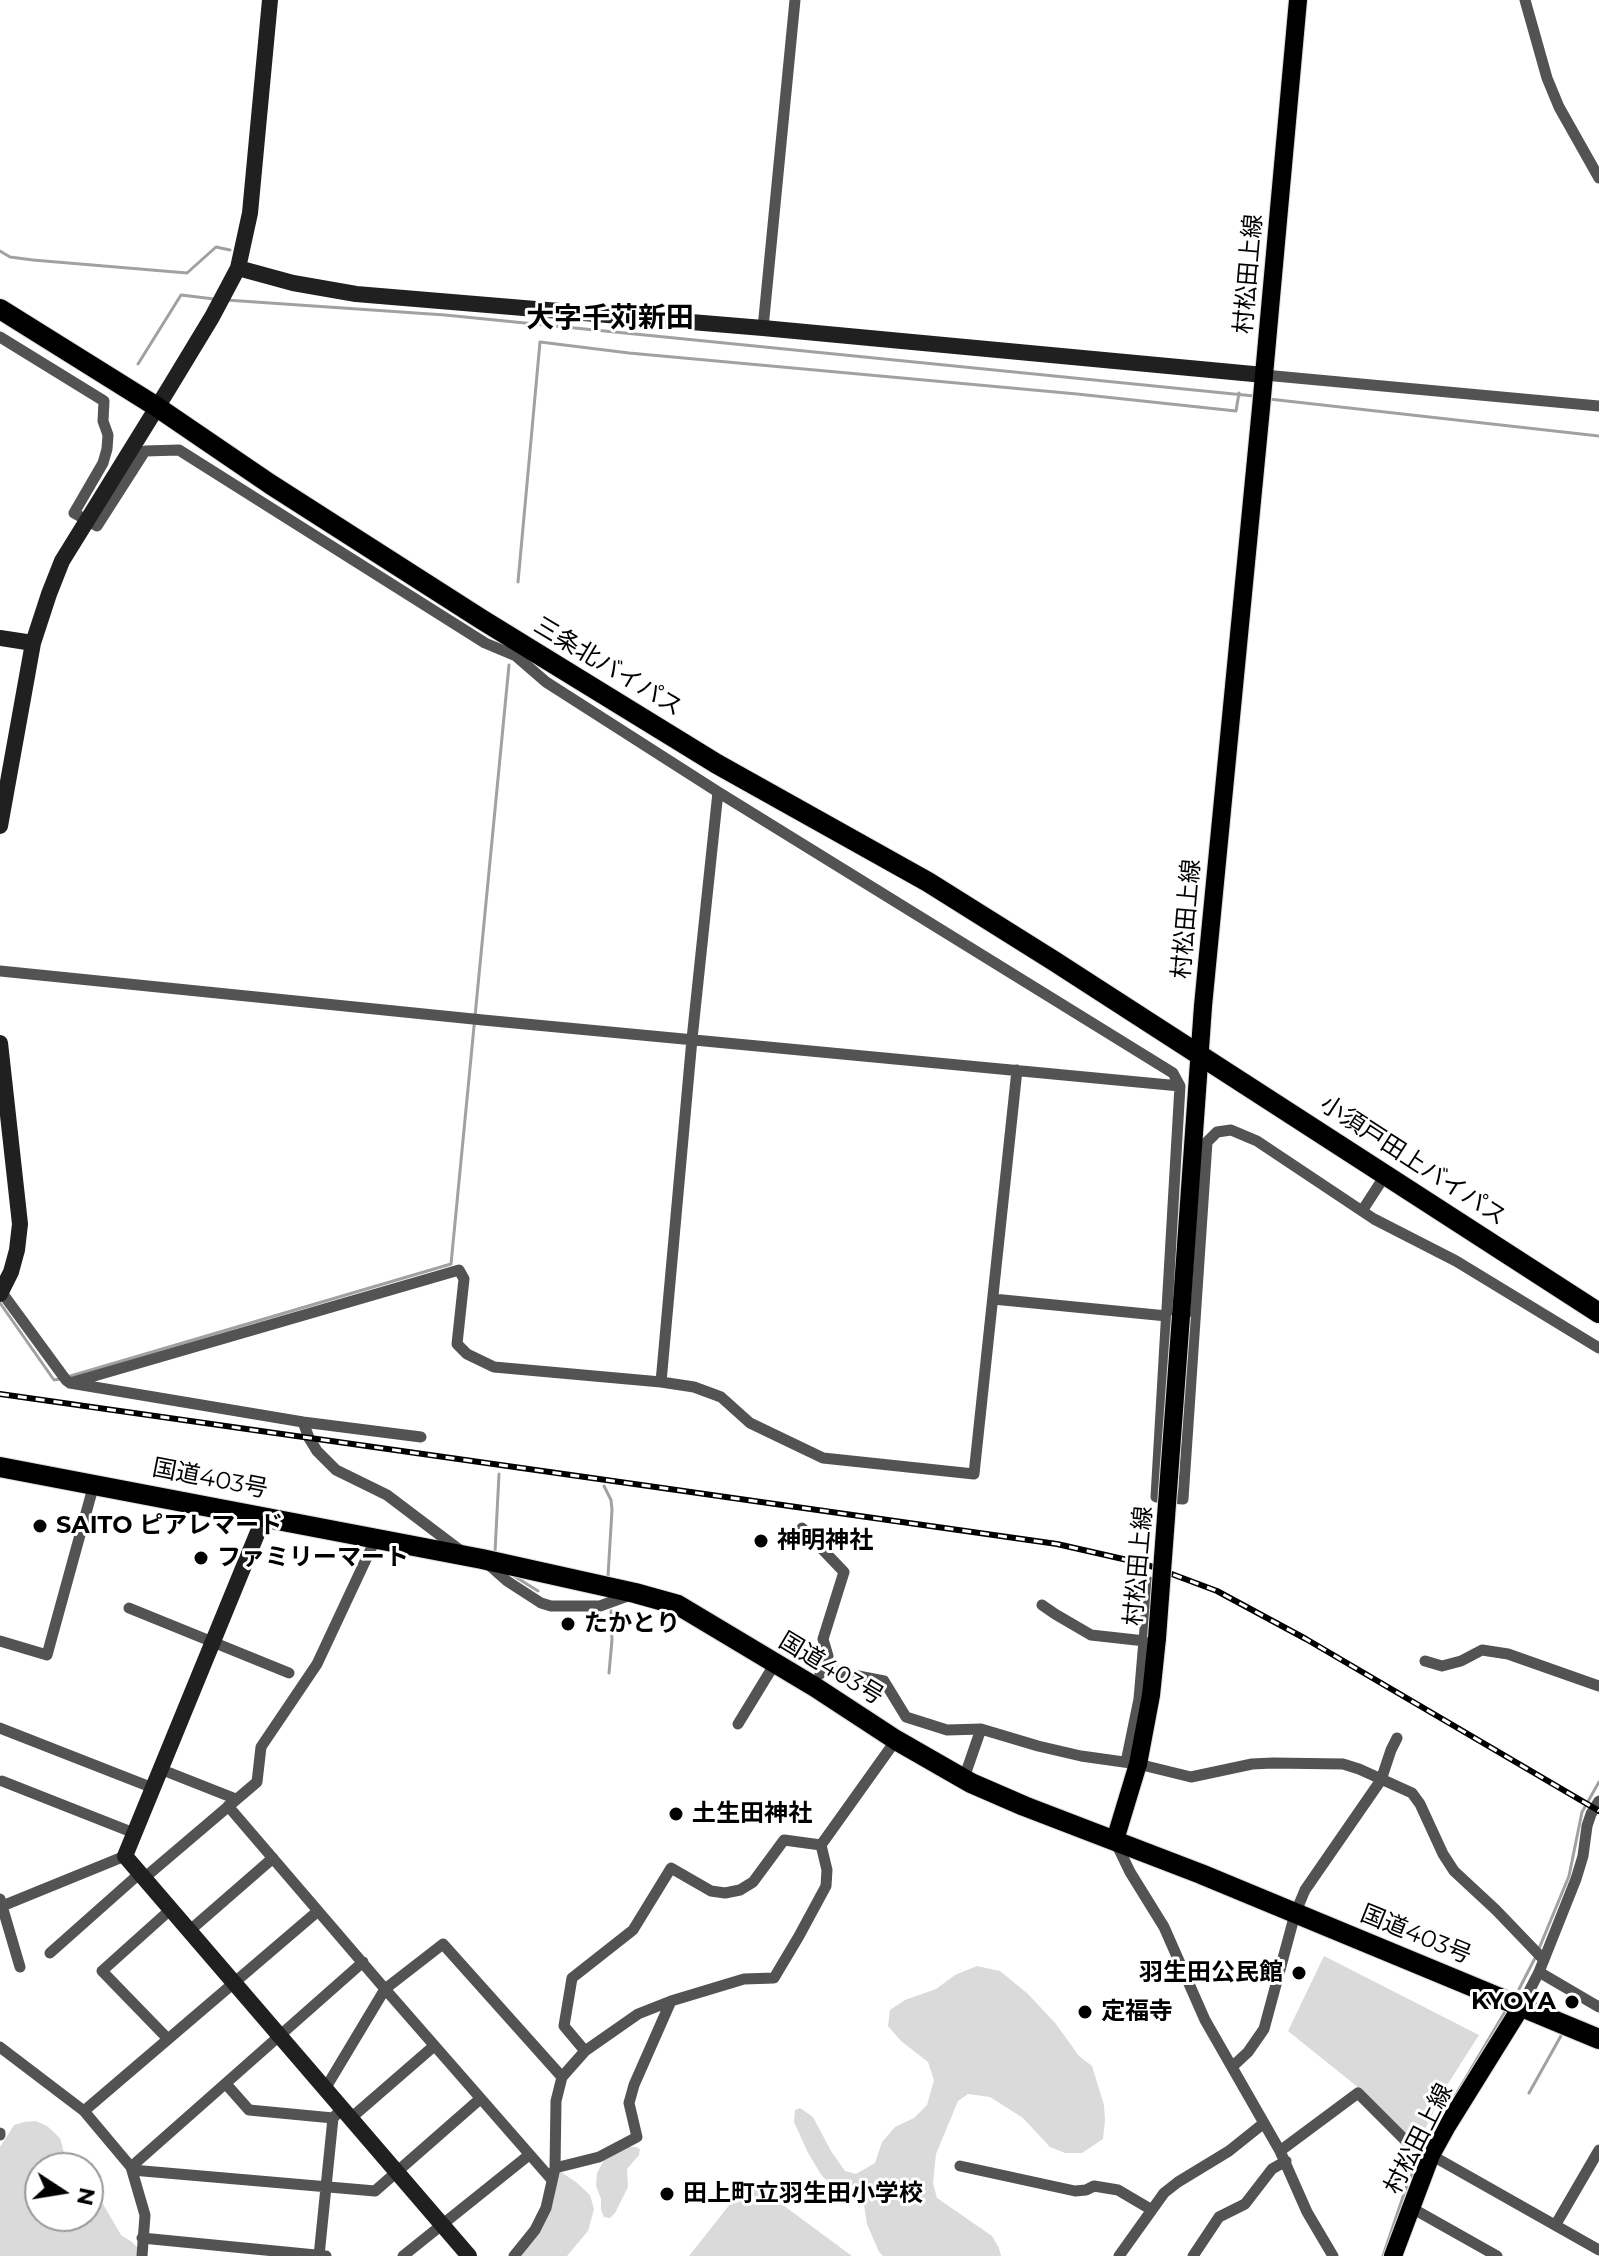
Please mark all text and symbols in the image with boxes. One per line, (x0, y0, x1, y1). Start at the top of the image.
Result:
street label: 村松田上線 (1229, 213, 1269, 335)
district label: 大字千苅新田 (526, 302, 694, 336)
street label: 三条北バイパス (529, 611, 687, 723)
street label: 村松田上線 (1167, 858, 1207, 980)
street label: 小須戸田上バイパス (1315, 1090, 1511, 1232)
street label: 国道403号 (150, 1454, 270, 1504)
street label: 村松田上線 (1119, 1505, 1159, 1627)
place label: SAITO ピアレマード (56, 1512, 283, 1540)
marker: SAITO ピアレマード (31, 1517, 49, 1535)
place label: 神明神社 (777, 1527, 873, 1555)
marker: 神明神社 (752, 1532, 770, 1550)
place label: ファミリーマート (217, 1544, 409, 1572)
marker: ファミリーマート (192, 1549, 210, 1567)
place label: たかとり (584, 1610, 680, 1638)
marker: たかとり (559, 1615, 577, 1633)
street label: 国道403号 (773, 1627, 889, 1711)
place label: 土生田神社 (692, 1800, 812, 1828)
marker: 土生田神社 (667, 1805, 685, 1823)
street label: 国道403号 (1356, 1900, 1476, 1970)
place label: 羽生田公民館 (1139, 1959, 1283, 1987)
marker: 羽生田公民館 (1290, 1964, 1308, 1982)
place label: KYOYA (1471, 1988, 1556, 2016)
marker: KYOYA (1563, 1993, 1581, 2011)
place label: 定福寺 (1101, 1998, 1173, 2026)
marker: 定福寺 (1076, 2003, 1094, 2021)
street label: 村松田上線 (1379, 2079, 1459, 2199)
north arrow (24, 2152, 104, 2232)
place label: 田上町立羽生田小学校 (683, 2180, 923, 2208)
text: N (71, 2185, 101, 2208)
marker: 田上町立羽生田小学校 (658, 2185, 676, 2203)

